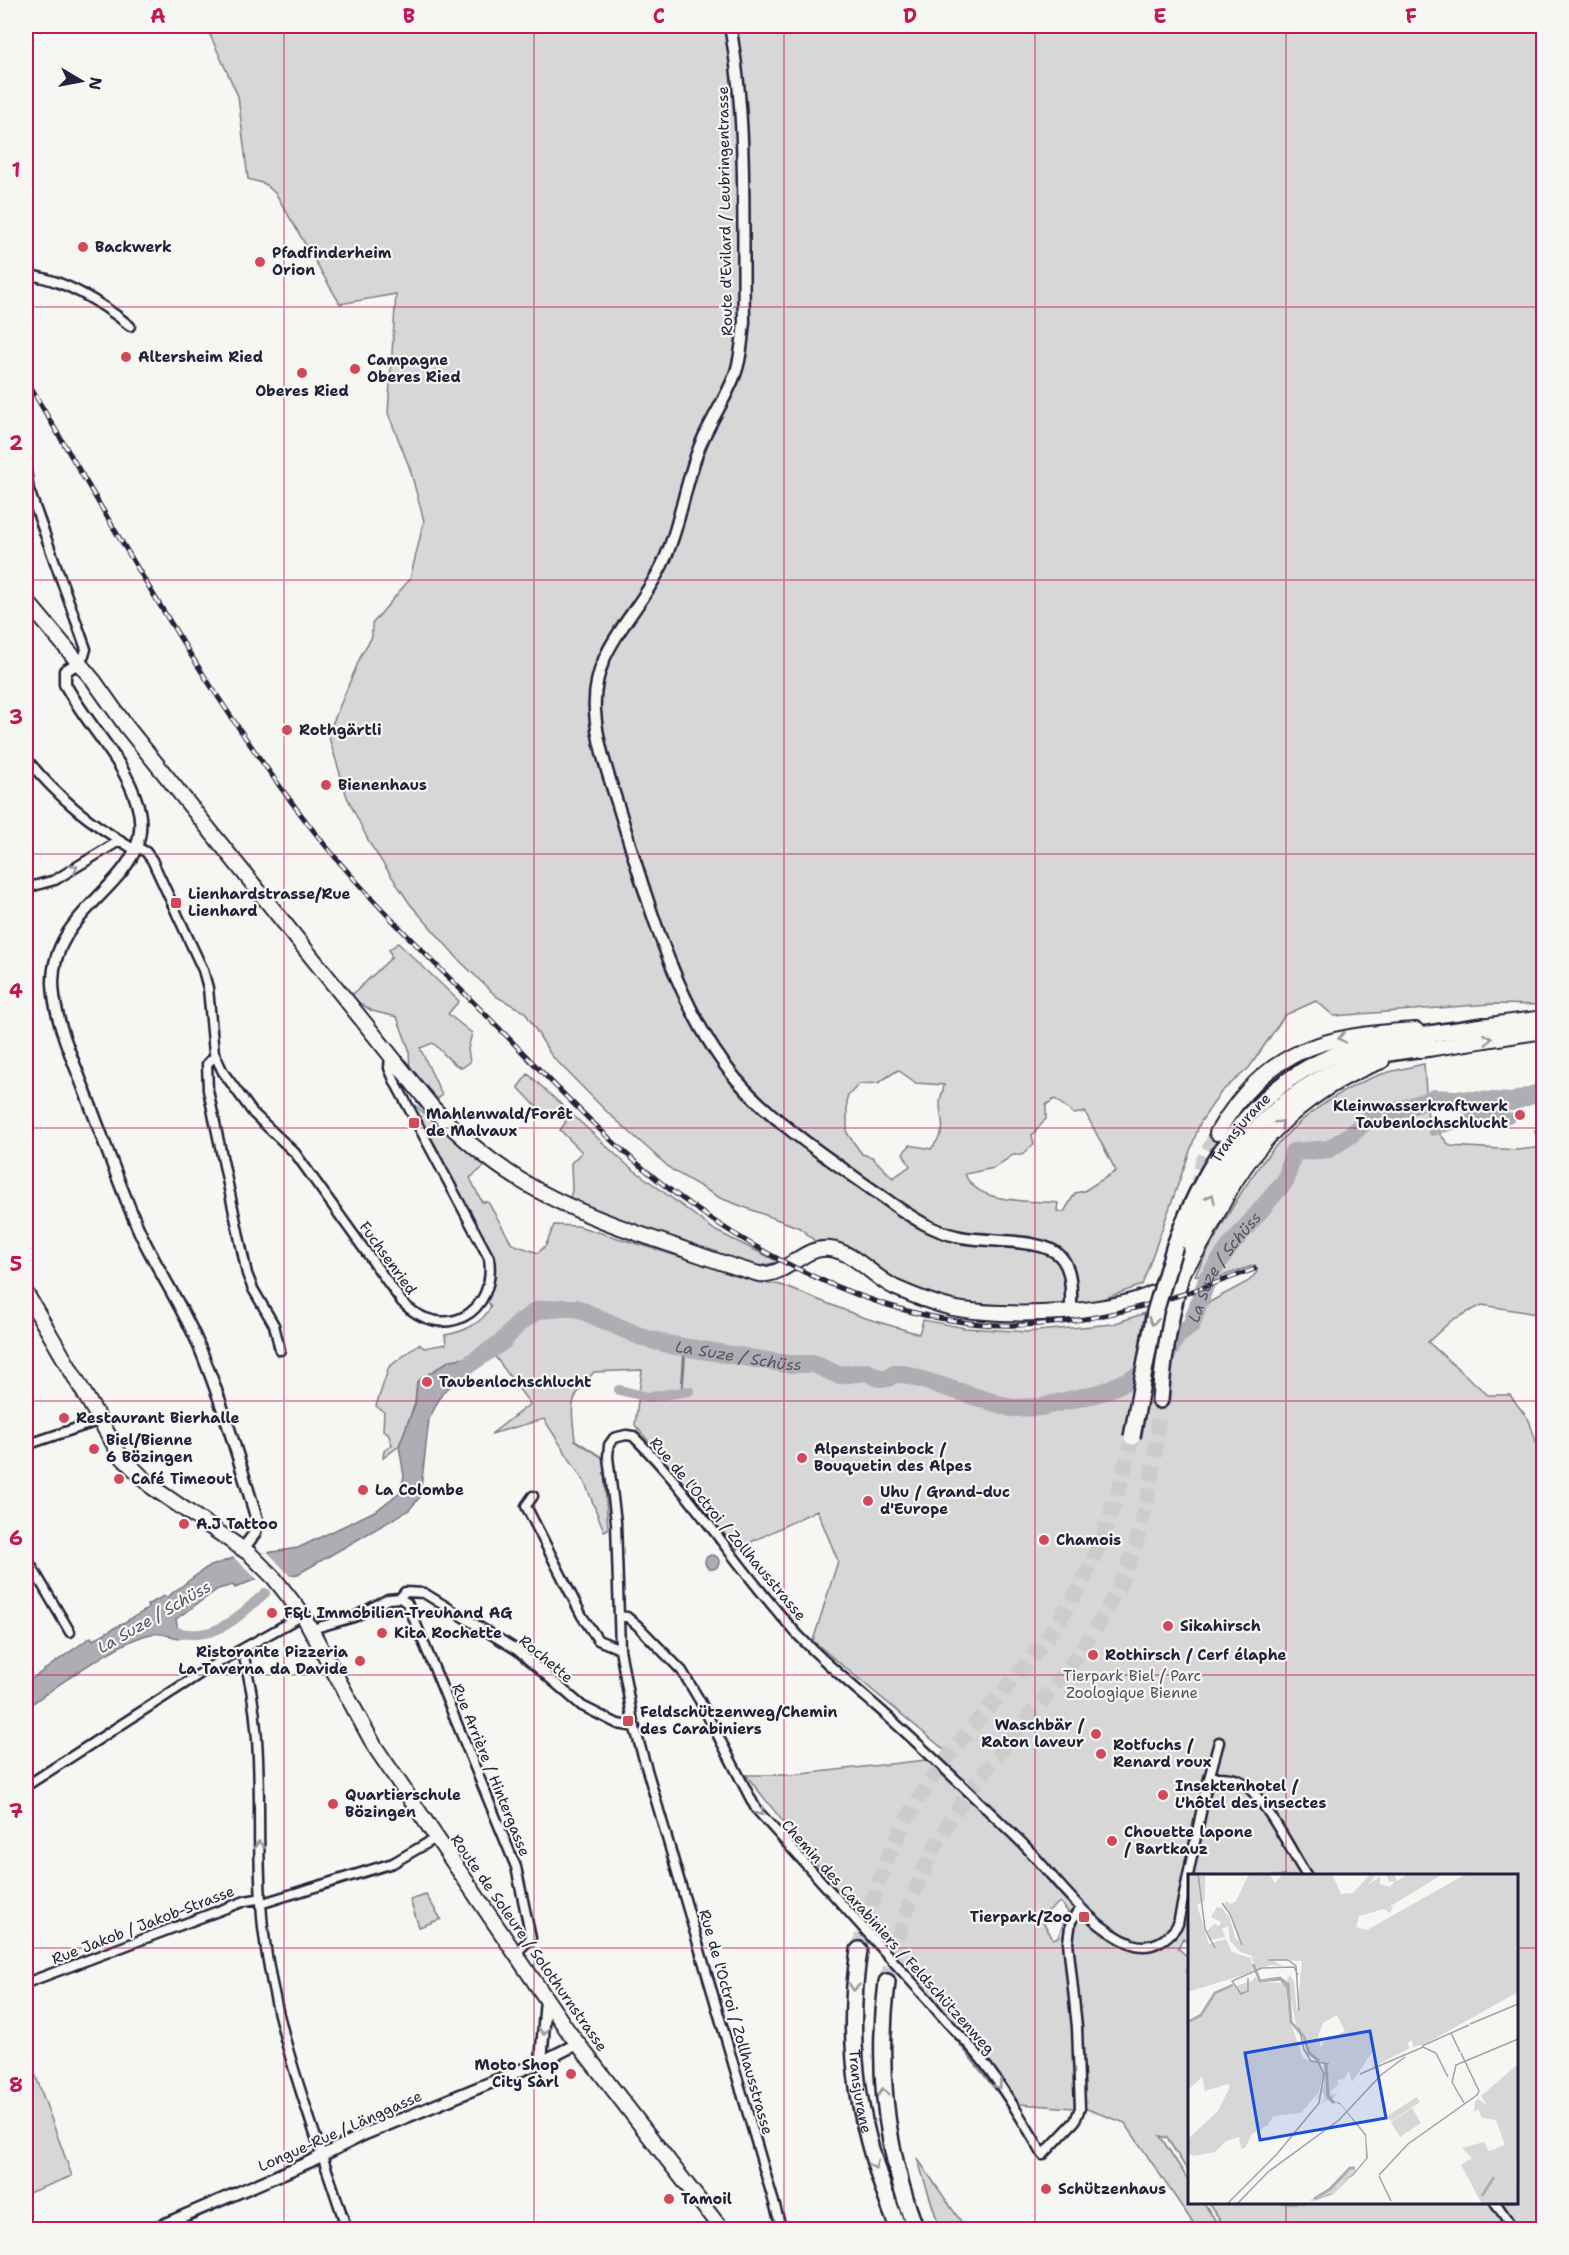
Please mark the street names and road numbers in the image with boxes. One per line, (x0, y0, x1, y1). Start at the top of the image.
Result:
street label: Route d'Evilard / Leubringentrasse (713, 86, 737, 336)
street label: Transjurane (1206, 1089, 1275, 1167)
street label: Fuchsenried (355, 1217, 422, 1299)
street label: Rue de l'Octroi / Zollhausstrasse (645, 1433, 811, 1625)
street label: Rochette (515, 1631, 577, 1687)
street label: Rue Arrière / Hintergasse (447, 1681, 535, 1859)
street label: Chemin des Carabiniers / Feldschützenweg (777, 1815, 999, 2059)
street label: Route de Soleure / Solothurnstrasse (446, 1830, 612, 2056)
street label: Rue Jakob / Jakob-Strasse (49, 1881, 237, 1969)
street label: Rue de l'Octroi / Zollhausstrasse (694, 1907, 778, 2137)
street label: Transjurane (844, 2049, 877, 2136)
street label: Longue-Rue / Länggasse (255, 2086, 425, 2176)

